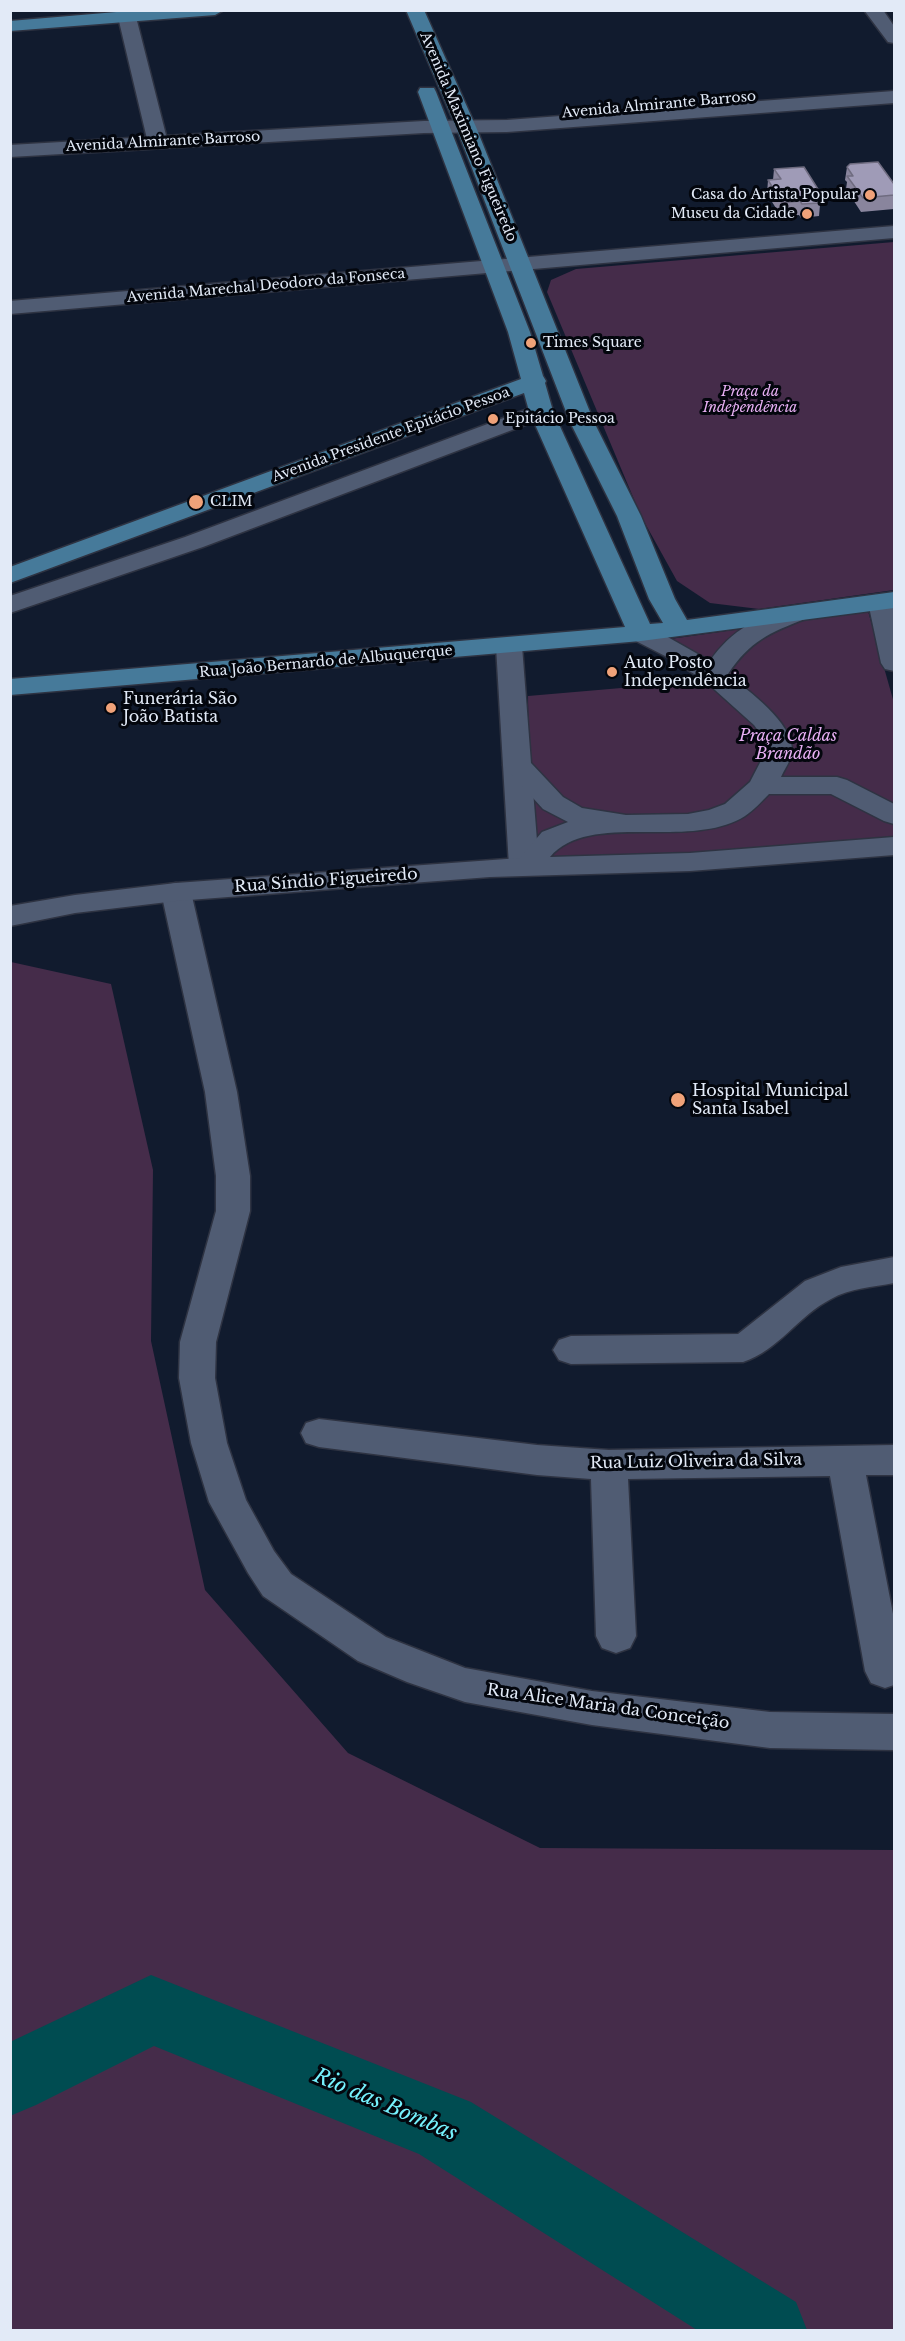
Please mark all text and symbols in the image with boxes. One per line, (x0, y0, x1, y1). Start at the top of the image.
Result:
street label: Avenida Maximiano Figueiredo (416, 29, 520, 245)
street label: Avenida Almirante Barroso (561, 88, 757, 122)
street label: Avenida Almirante Barroso (65, 129, 261, 155)
place label: Casa do Artista Popular (691, 187, 858, 203)
marker: Casa do Artista Popular (863, 188, 877, 202)
place label: Museu da Cidade (671, 206, 795, 222)
marker: Museu da Cidade (800, 207, 814, 221)
street label: Avenida Marechal Deodoro da Fonseca (126, 265, 406, 307)
place label: Times Square (543, 335, 642, 351)
marker: Times Square (524, 336, 538, 350)
street label: Avenida Presidente Epitácio Pessoa (270, 384, 512, 486)
park label: Praça da Independência (703, 384, 797, 416)
place label: Epitácio Pessoa (505, 411, 615, 427)
marker: Epitácio Pessoa (486, 412, 500, 426)
marker: CLIM (187, 493, 205, 511)
place label: CLIM (210, 494, 252, 510)
street label: Rua João Bernardo de Albuquerque (199, 643, 453, 681)
place label: Auto Posto Independência (624, 653, 747, 691)
marker: Auto Posto Independência (605, 665, 619, 679)
place label: Funerária São João Batista (123, 689, 237, 727)
marker: Funerária São João Batista (104, 701, 118, 715)
park label: Praça Caldas Brandão (739, 726, 837, 764)
street label: Rua Síndio Figueiredo (234, 865, 418, 897)
place label: Hospital Municipal Santa Isabel (692, 1081, 848, 1119)
marker: Hospital Municipal Santa Isabel (669, 1091, 687, 1109)
street label: Rua Luiz Oliveira da Silva (590, 1451, 802, 1473)
street label: Rua Alice Maria da Conceição (486, 1680, 730, 1734)
water label: Rio das Bombas (309, 2063, 461, 2147)

